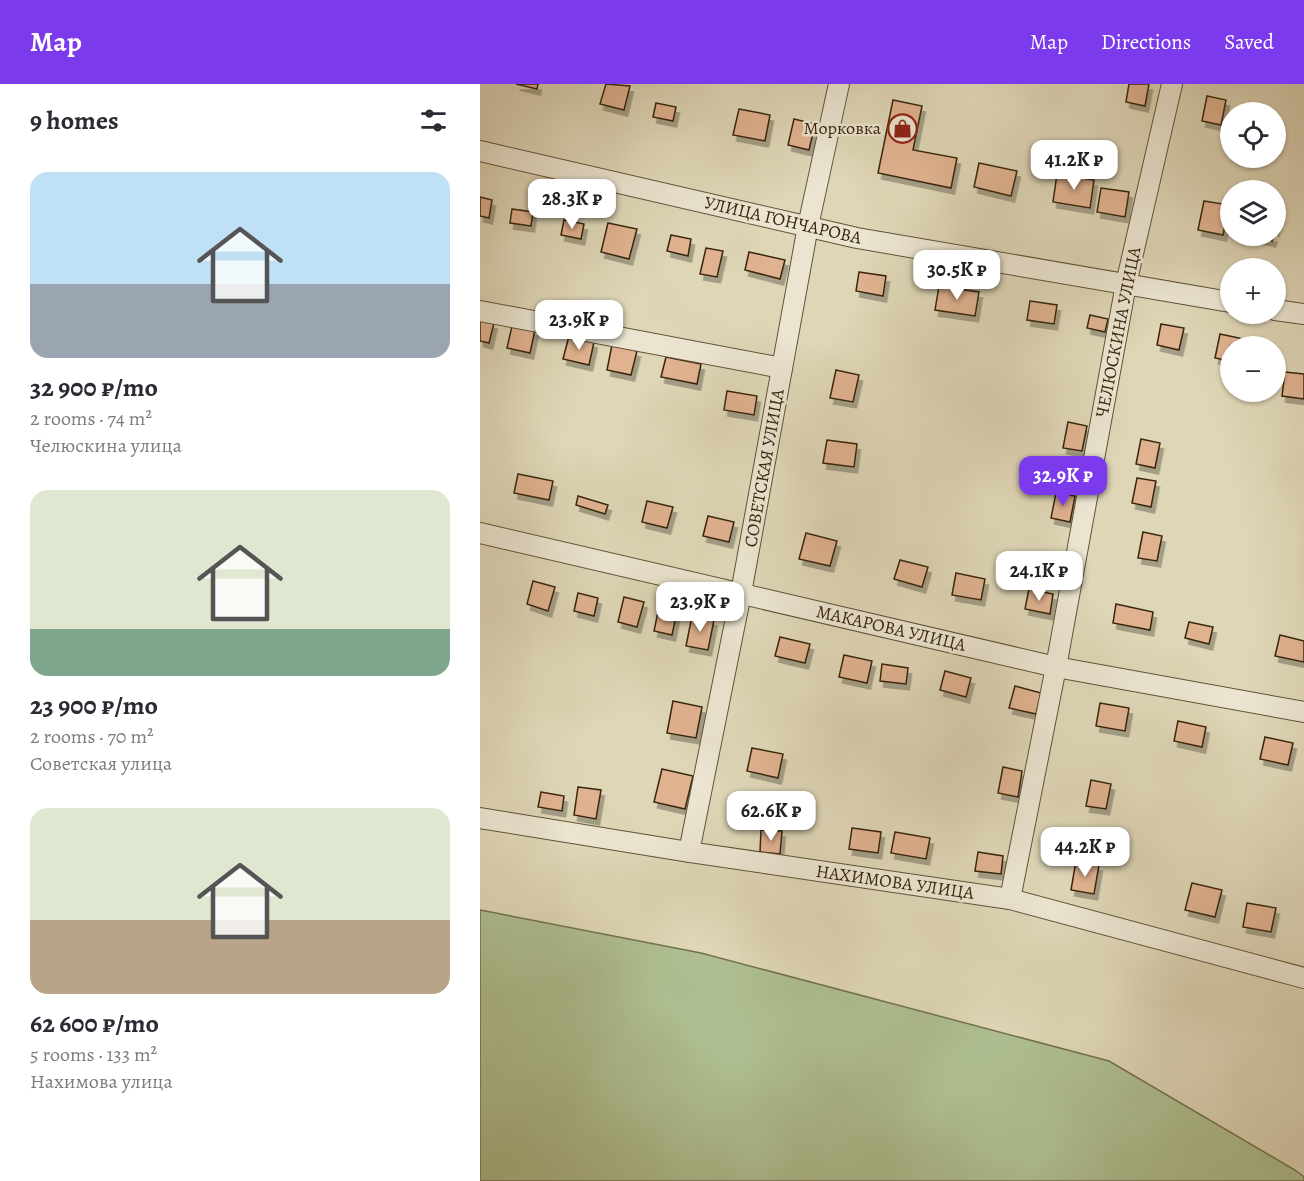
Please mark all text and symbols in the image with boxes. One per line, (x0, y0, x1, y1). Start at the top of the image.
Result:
text: Map (30, 23, 82, 61)
text: Map (1030, 28, 1068, 56)
text: Directions (1101, 28, 1191, 56)
text: Saved (1224, 28, 1274, 56)
map controls (1220, 102, 1286, 402)
button: locate (1220, 102, 1286, 168)
text: 9 homes (30, 103, 119, 138)
icon: filters (417, 104, 450, 137)
shop icon: Морковка (886, 112, 918, 144)
place label: Морковка (804, 116, 882, 140)
pin: 41.2K ₽ (1019, 140, 1129, 191)
text: 41.2K ₽ (1045, 146, 1103, 173)
pin: 28.3K ₽ (517, 179, 627, 230)
button: layers (1220, 180, 1286, 246)
text: 28.3K ₽ (542, 185, 602, 212)
street label: УЛИЦА ГОНЧАРОВА (702, 190, 865, 250)
icon: home (186, 211, 294, 319)
street label: ЧЕЛЮСКИНА УЛИЦА (1090, 244, 1146, 419)
pin: 30.5K ₽ (902, 250, 1012, 301)
text: 30.5K ₽ (927, 256, 987, 283)
button: + (1220, 258, 1286, 324)
pin: 23.9K ₽ (524, 300, 634, 351)
text: 23.9K ₽ (549, 306, 609, 333)
button: − (1220, 336, 1286, 402)
text: 32 900 ₽/mo (30, 370, 158, 405)
street label: СОВЕТСКАЯ УЛИЦА (738, 386, 790, 549)
text: 2 rooms · 74 m² (30, 405, 152, 432)
text: Челюскина улица (30, 432, 182, 459)
pin: 32.9K ₽ (1008, 456, 1118, 507)
text: 32.9K ₽ (1033, 462, 1093, 489)
icon: home (186, 529, 294, 637)
pin: 24.1K ₽ (984, 551, 1094, 602)
text: 24.1K ₽ (1010, 557, 1068, 584)
pin: 23.9K ₽ (645, 582, 755, 633)
text: 23.9K ₽ (670, 588, 730, 615)
street label: МАКАРОВА УЛИЦА (814, 599, 969, 657)
text: 23 900 ₽/mo (30, 688, 158, 723)
text: 2 rooms · 70 m² (30, 723, 154, 750)
text: Советская улица (30, 750, 172, 777)
pin: 62.6K ₽ (716, 791, 826, 842)
text: 62.6K ₽ (741, 797, 801, 824)
pin: 44.2K ₽ (1030, 827, 1140, 878)
text: 44.2K ₽ (1055, 833, 1115, 860)
icon: home (186, 847, 294, 955)
street label: НАХИМОВА УЛИЦА (814, 859, 976, 905)
text: 62 600 ₽/mo (30, 1006, 159, 1041)
text: 5 rooms · 133 m² (30, 1041, 157, 1068)
text: Нахимова улица (30, 1068, 173, 1095)

